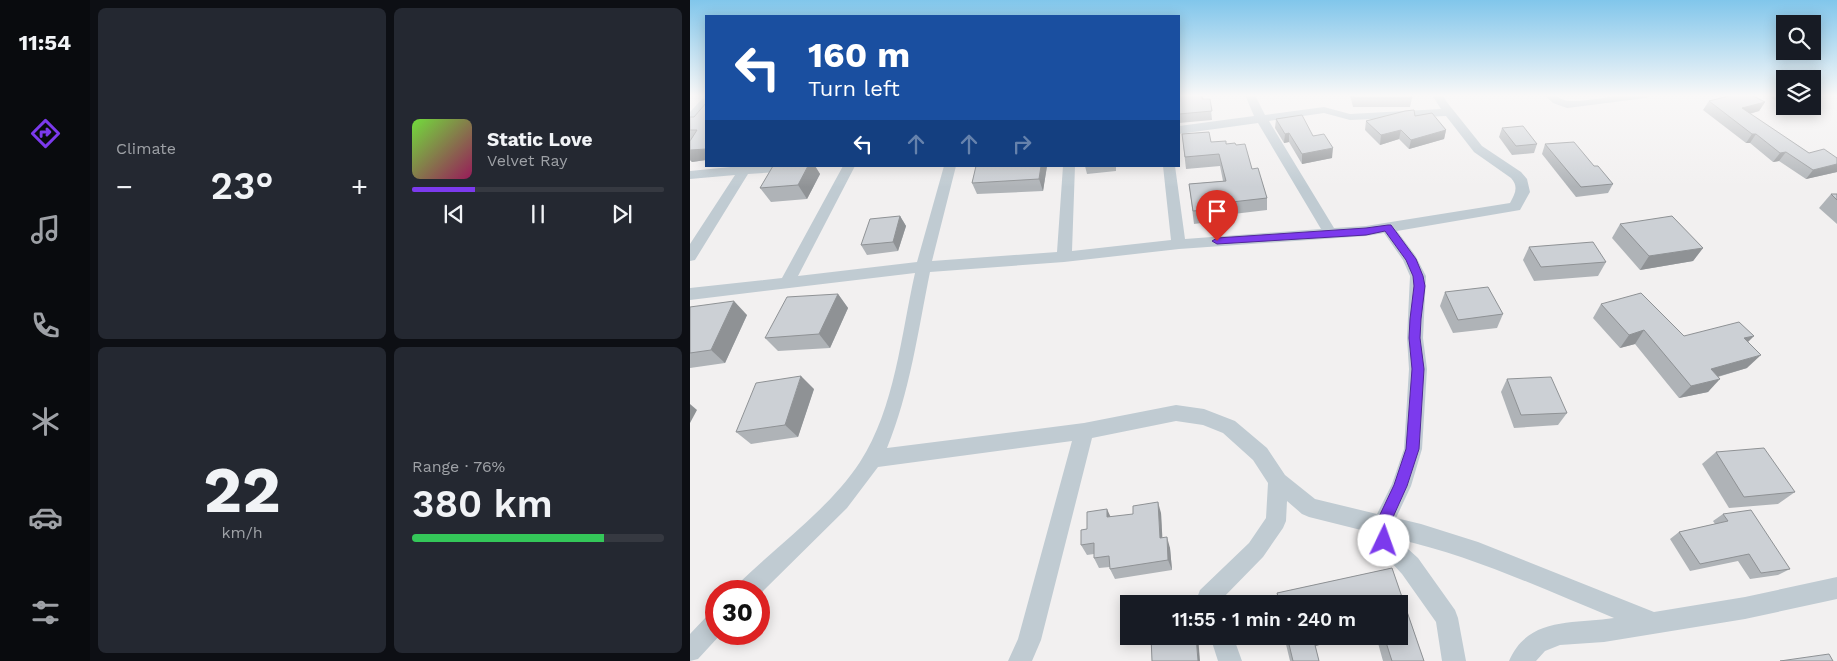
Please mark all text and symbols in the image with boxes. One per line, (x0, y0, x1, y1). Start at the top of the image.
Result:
map controls (1776, 15, 1821, 115)
button: search (1776, 15, 1821, 60)
text: 11:54 (19, 30, 71, 55)
text: 160 m (808, 34, 910, 76)
icon: left (725, 35, 790, 100)
button: layers (1776, 70, 1821, 115)
text: Turn left (808, 76, 900, 101)
icon: directions (28, 116, 63, 151)
text: Static Love (487, 128, 592, 151)
icon: left (849, 130, 877, 158)
icon: ahead (902, 130, 930, 158)
icon: ahead (955, 130, 983, 158)
icon: right (1008, 130, 1036, 158)
text: Climate (116, 139, 176, 158)
text: Velvet Ray (487, 151, 567, 170)
text: 23° (210, 164, 274, 208)
text: − (116, 170, 133, 203)
text: + (351, 170, 368, 203)
pin (1196, 190, 1238, 241)
icon: arrive (1203, 197, 1231, 225)
icon: previous (440, 200, 468, 228)
icon: pause (524, 200, 552, 228)
icon: next (608, 200, 636, 228)
icon: music (28, 212, 63, 247)
icon: phone (28, 308, 63, 343)
icon: climate (28, 404, 63, 439)
text: 22 (203, 452, 281, 528)
text: Range · 76% (412, 457, 505, 476)
text: 380 km (412, 482, 553, 526)
icon: car (28, 500, 63, 535)
position arrow (1357, 514, 1409, 566)
text: km/h (221, 523, 263, 542)
speed limit sign: 30 (705, 580, 770, 645)
icon: filters (28, 595, 63, 630)
text: 11:55 · 1 min · 240 m (1172, 608, 1356, 631)

